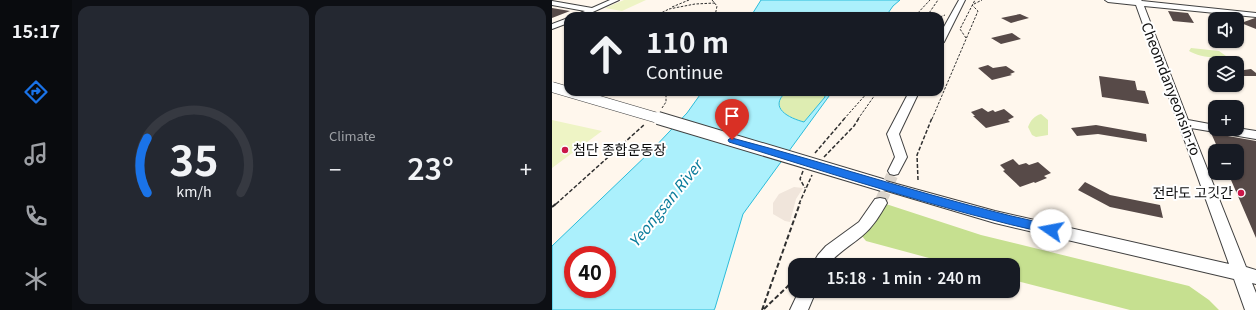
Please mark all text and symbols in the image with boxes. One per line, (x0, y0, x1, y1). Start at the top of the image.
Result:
map controls (1208, 12, 1244, 180)
button: sound (1208, 12, 1244, 48)
text: 15:17 (12, 17, 60, 43)
street label: Cheomdanyeonsin-ro (1137, 19, 1207, 158)
text: 110 m (646, 21, 729, 61)
icon: ahead (580, 28, 632, 80)
button: layers (1208, 56, 1244, 92)
text: Continue (646, 58, 723, 84)
icon: directions (22, 78, 50, 106)
pin (715, 99, 749, 140)
button: + (1208, 100, 1244, 136)
icon: arrive (721, 105, 743, 127)
text: Climate (329, 126, 376, 145)
text: 35 (169, 128, 218, 188)
place label: 첨단 종합운동장 (573, 139, 666, 159)
icon: music (22, 140, 50, 168)
button: − (1208, 144, 1244, 180)
text: 23° (407, 145, 454, 189)
marker: 첨단 종합운동장 (560, 145, 570, 155)
text: − (329, 152, 341, 184)
text: + (520, 152, 532, 184)
water label: Yeongsan River (623, 154, 708, 251)
text: km/h (176, 180, 211, 201)
place label: 전라도 고깃간 (1153, 182, 1233, 202)
marker: 전라도 고깃간 (1236, 188, 1246, 198)
icon: phone (22, 202, 50, 230)
position arrow (1030, 209, 1072, 251)
speed limit sign: 40 (564, 246, 616, 298)
icon: climate (22, 265, 50, 293)
text: 15:18 · 1 min · 240 m (827, 267, 981, 288)

